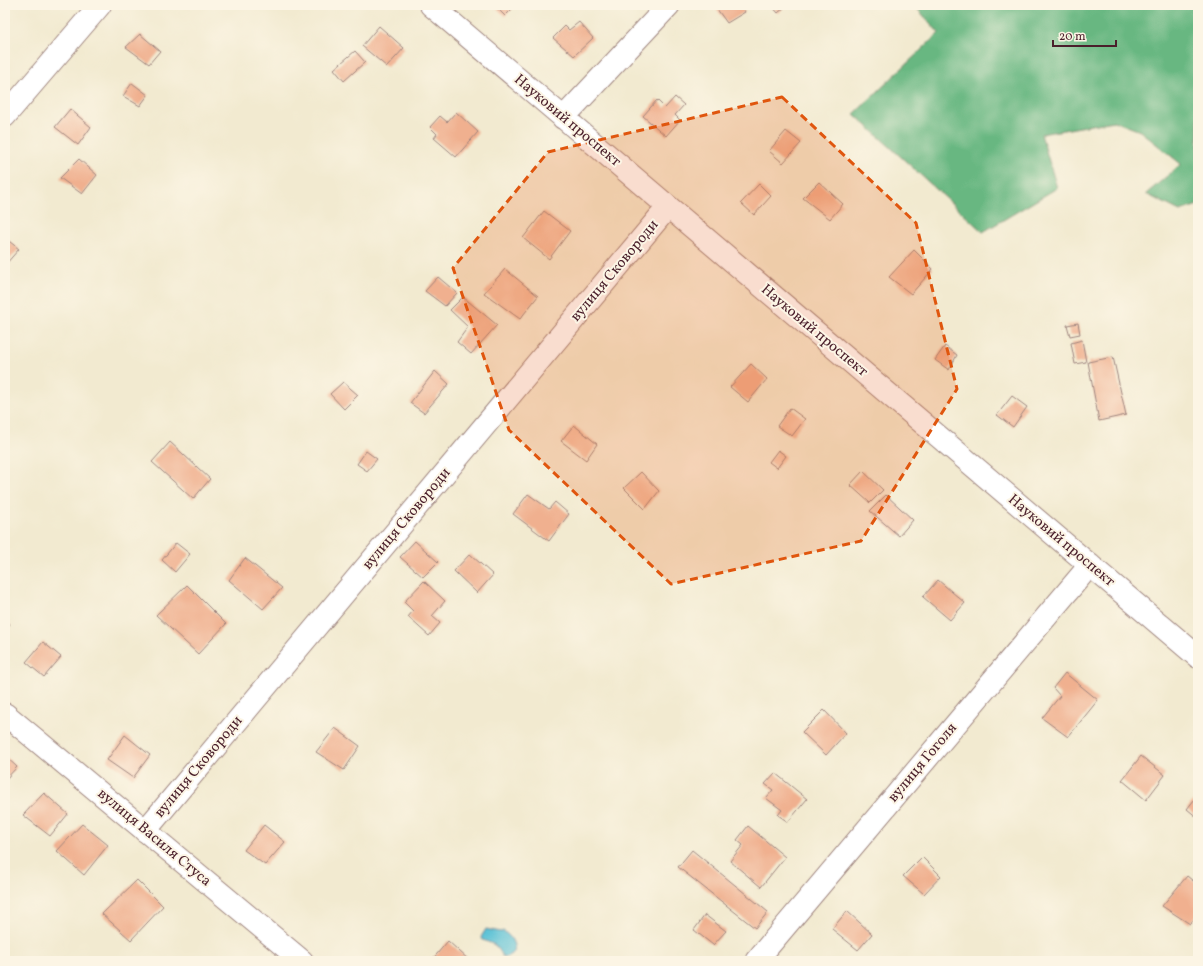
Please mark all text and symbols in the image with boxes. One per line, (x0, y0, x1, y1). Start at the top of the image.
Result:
scale bar (1053, 22, 1116, 48)
text: 20 m (1059, 29, 1086, 45)
street label: Науковий проспект (509, 70, 625, 172)
street label: вулиця Сковороди (566, 215, 664, 327)
street label: Науковий проспект (756, 280, 872, 382)
street label: вулиця Сковороди (358, 463, 456, 575)
street label: Науковий проспект (1003, 490, 1119, 592)
street label: вулиця Сковороди (150, 711, 248, 823)
street label: вулиця Гоголя (884, 719, 963, 807)
street label: вулиця Василя Стуса (93, 784, 215, 892)

